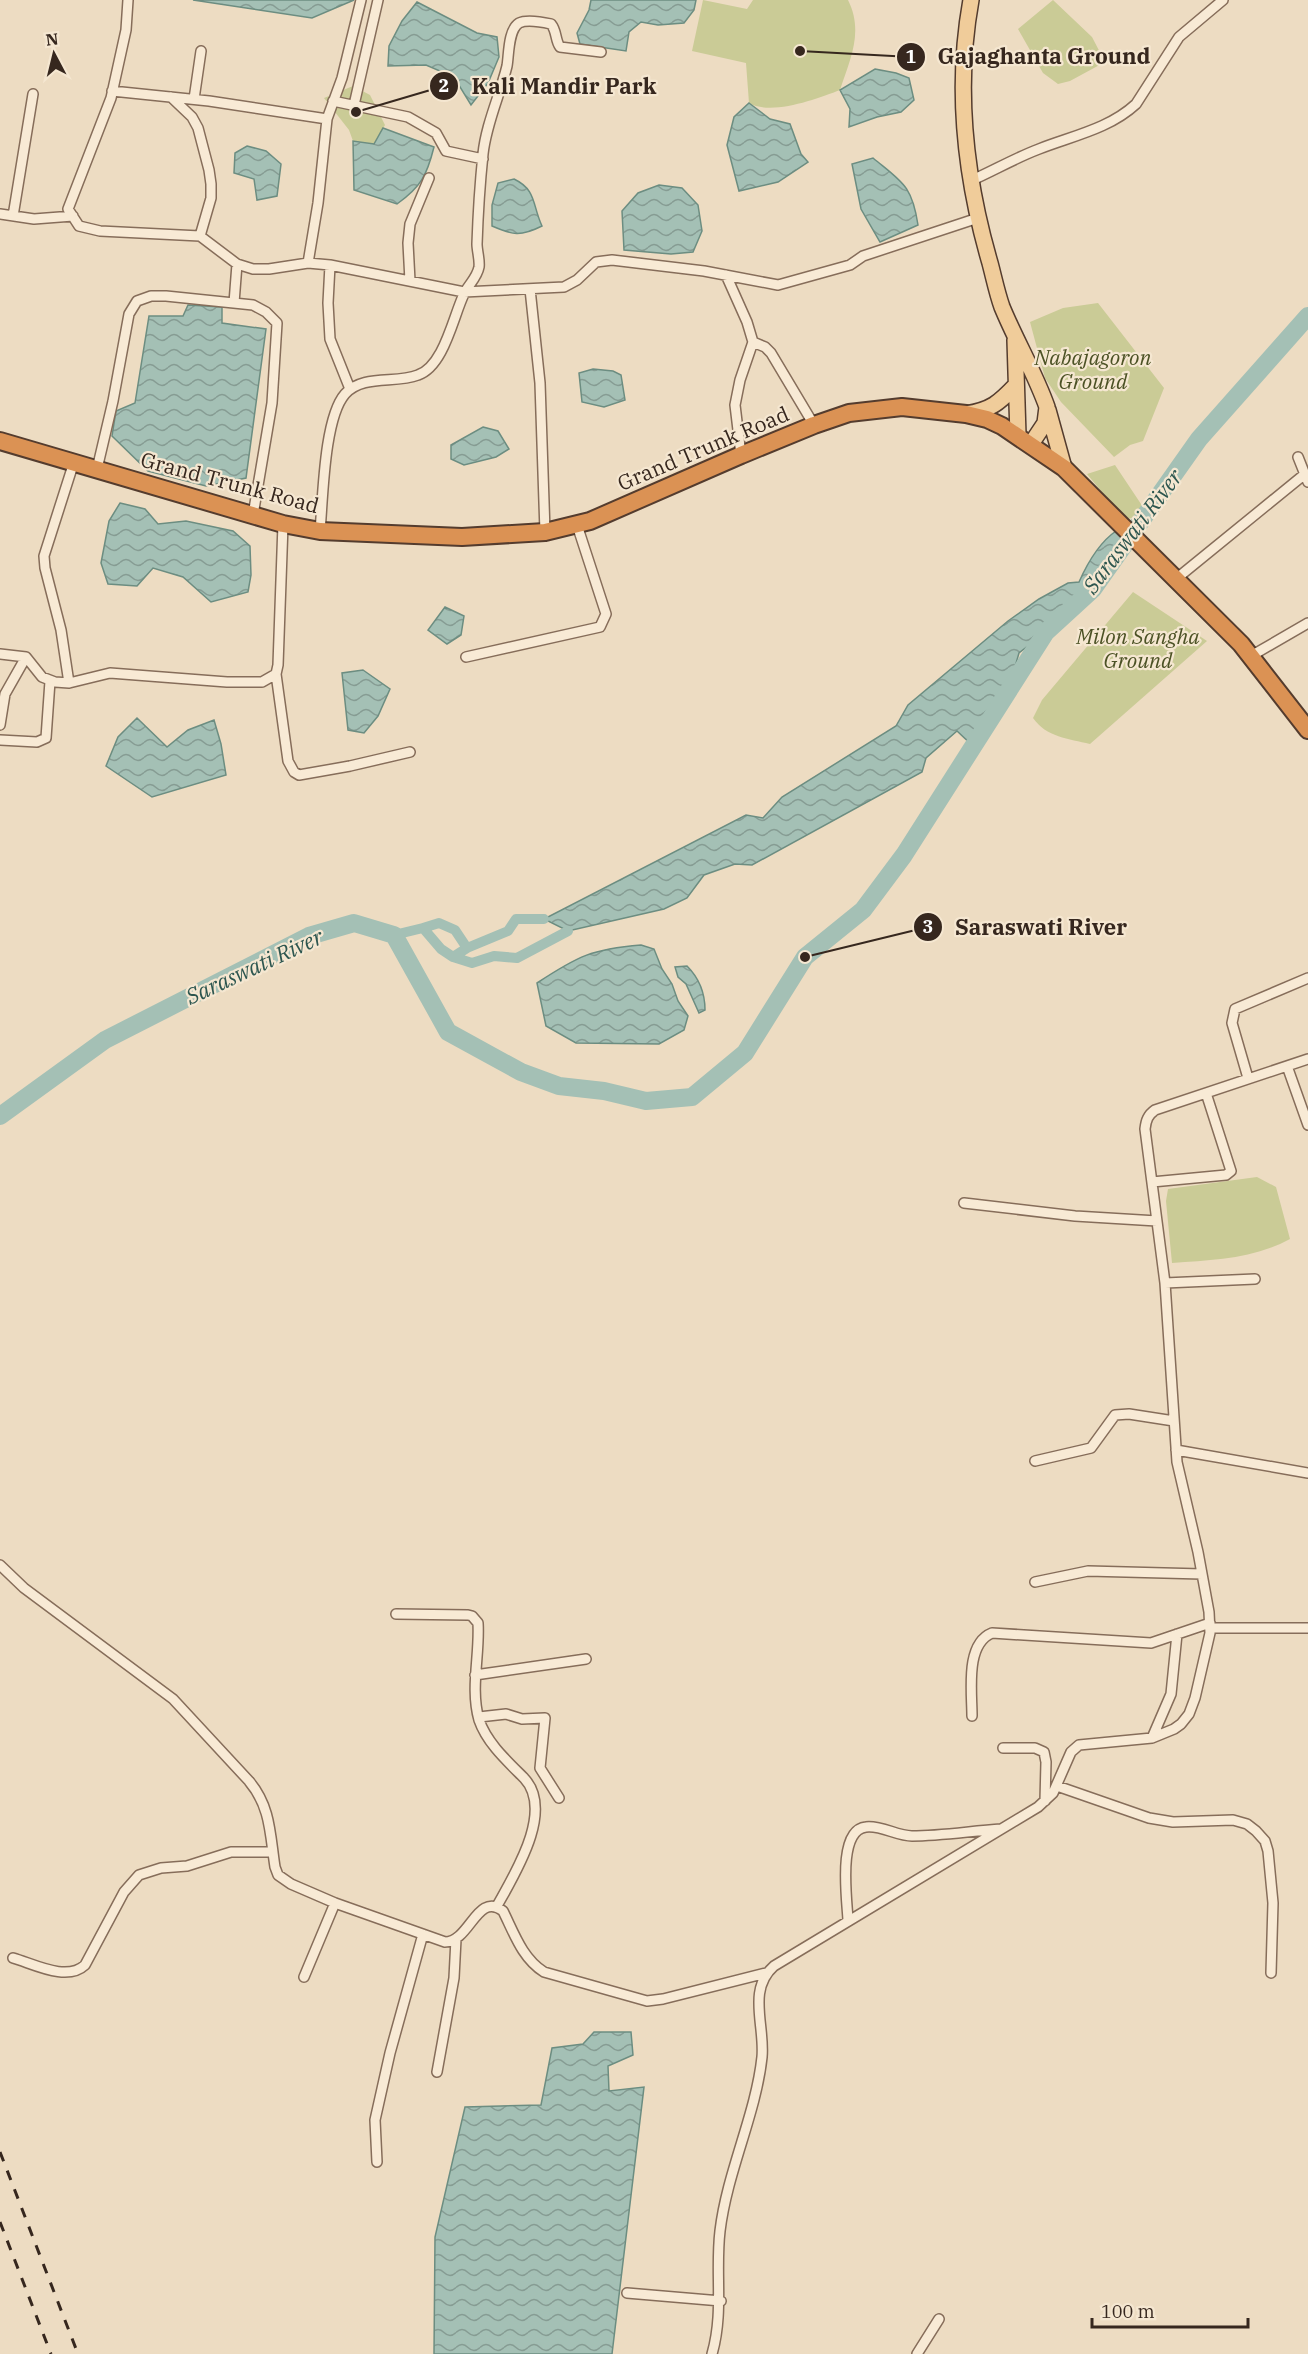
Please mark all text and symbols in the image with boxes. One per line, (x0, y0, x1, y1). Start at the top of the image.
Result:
north arrow (24, 24, 84, 84)
text: N (45, 28, 60, 50)
callout: Gajaghanta Ground (896, 37, 1163, 77)
text: Gajaghanta Ground (938, 41, 1151, 70)
text: 1 (906, 45, 917, 68)
callout: Kali Mandir Park (429, 66, 668, 106)
text: Kali Mandir Park (472, 71, 657, 100)
text: 2 (439, 74, 449, 97)
park label: Nabajagoron Ground (1034, 343, 1152, 395)
street label: Grand Trunk Road (613, 399, 793, 497)
street label: Grand Trunk Road (138, 445, 323, 519)
water label: Saraswati River (1075, 462, 1189, 600)
park label: Milon Sangha Ground (1075, 622, 1200, 674)
callout: Saraswati River (913, 907, 1139, 947)
text: Saraswati River (955, 912, 1127, 941)
text: 3 (923, 915, 933, 938)
water label: Saraswati River (180, 921, 329, 1011)
scale bar (1092, 2291, 1248, 2329)
text: 100 m (1101, 2300, 1155, 2323)

